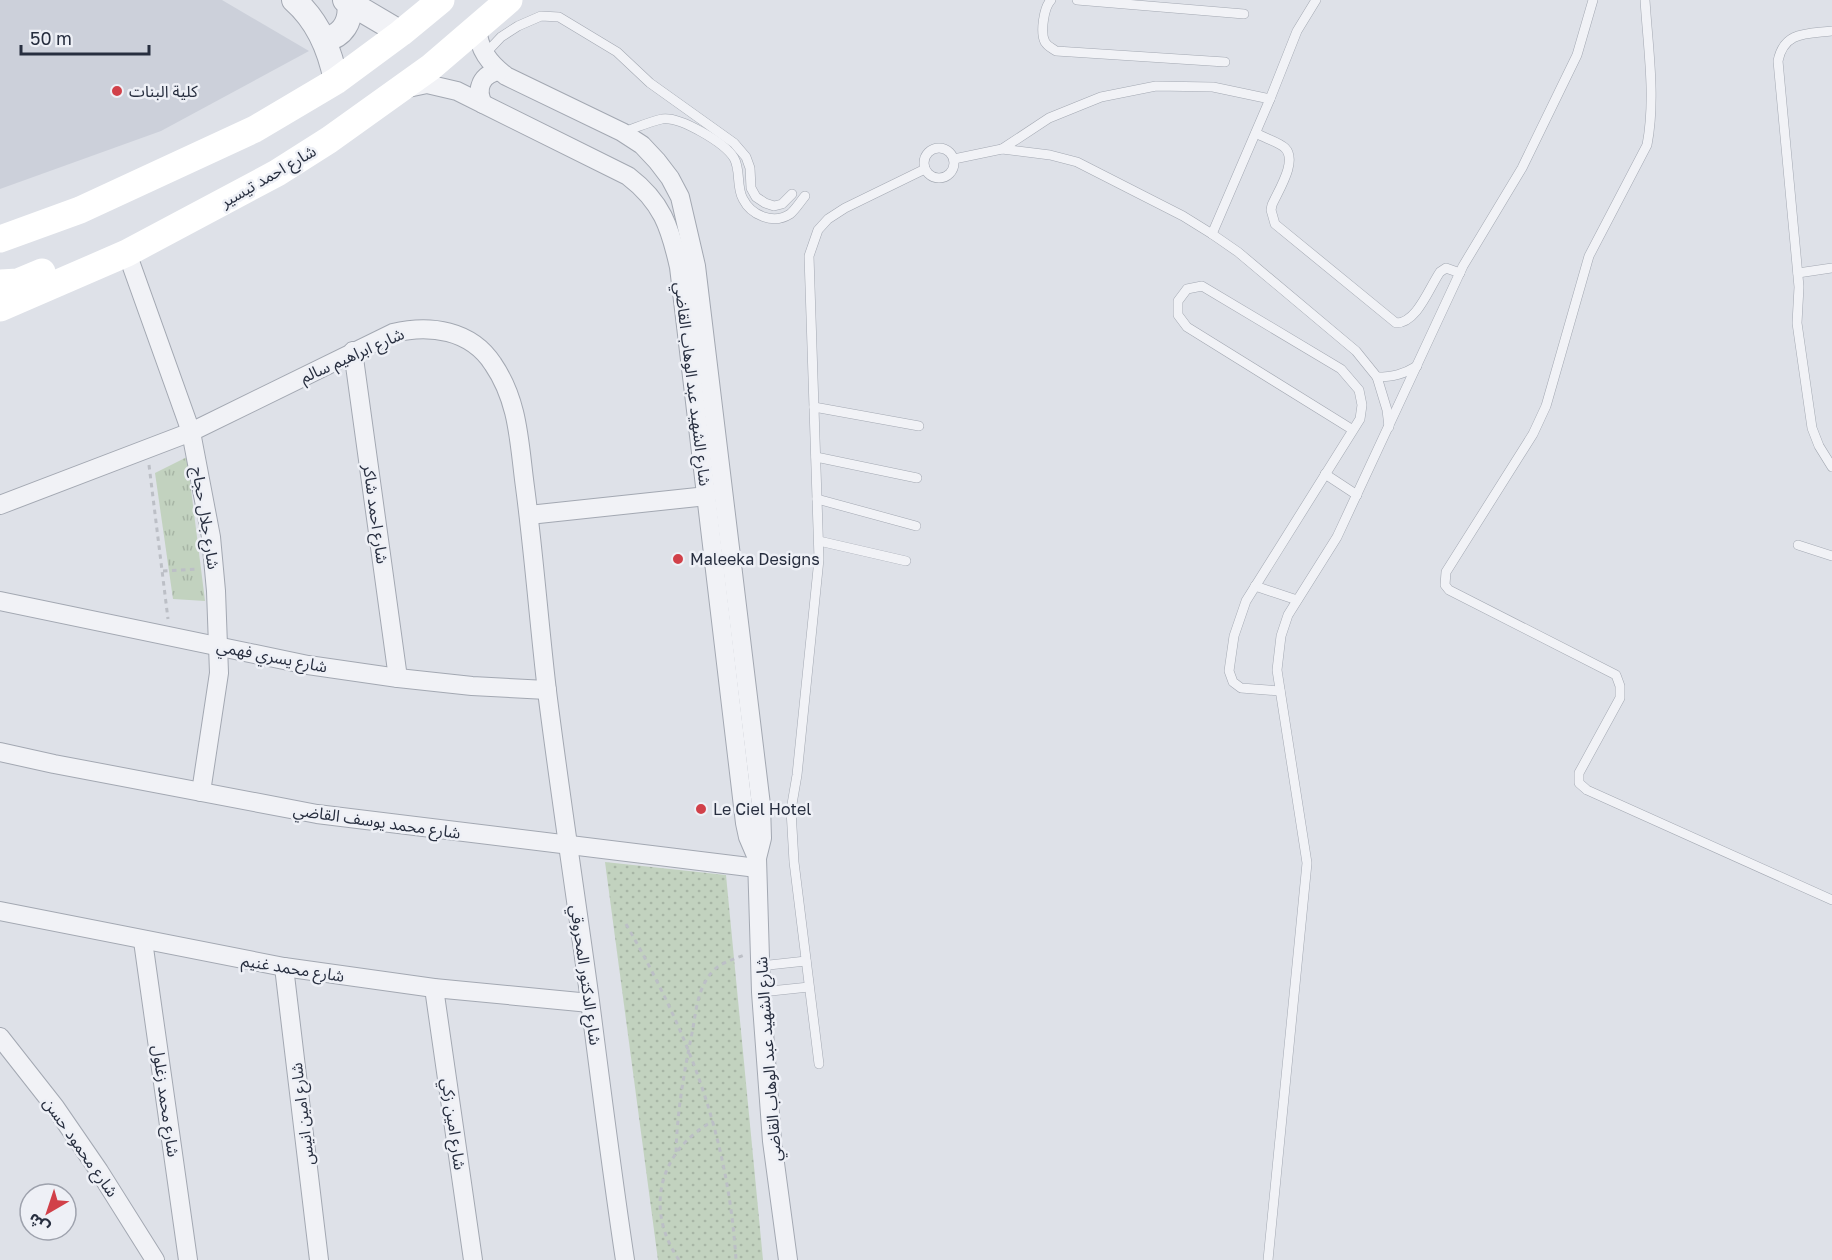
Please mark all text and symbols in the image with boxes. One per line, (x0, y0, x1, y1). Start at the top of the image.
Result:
scale bar (21, 18, 148, 56)
text: 50 m (30, 27, 72, 49)
place label: كلية البنات (129, 81, 198, 101)
marker: كلية البنات (110, 84, 124, 98)
street label: شارع احمد تيسير (216, 141, 321, 214)
street label: شارع الشهيد عبد الوهاب القاضي (668, 281, 715, 488)
street label: شارع ابراهيم سالم (297, 323, 408, 390)
street label: شارع احمد شاكر (356, 462, 393, 565)
street label: شارع جلال حجاج (185, 465, 224, 571)
place label: Maleeka Designs (690, 549, 820, 569)
marker: Maleeka Designs (671, 552, 685, 566)
street label: شارع يسري فهمي (214, 635, 329, 679)
street label: شارع محمد يوسف القاضي (292, 799, 462, 846)
place label: Le Ciel Hotel (713, 799, 811, 819)
marker: Le Ciel Hotel (694, 802, 708, 816)
street label: شارع الدكتور المحروقي (563, 904, 606, 1047)
street label: شارع محمد غنيم (240, 950, 346, 989)
street label: شارع الشهيد عبد الوهاب القاضي (751, 956, 788, 1162)
street label: شارع محمد زغلول (145, 1044, 184, 1159)
street label: شارع امين انيس (286, 1061, 321, 1167)
street label: شارع امين زكي (435, 1077, 470, 1172)
street label: شارع محمود حسن (37, 1093, 123, 1202)
north arrow (18, 1182, 78, 1242)
text: ش (24, 1209, 53, 1238)

